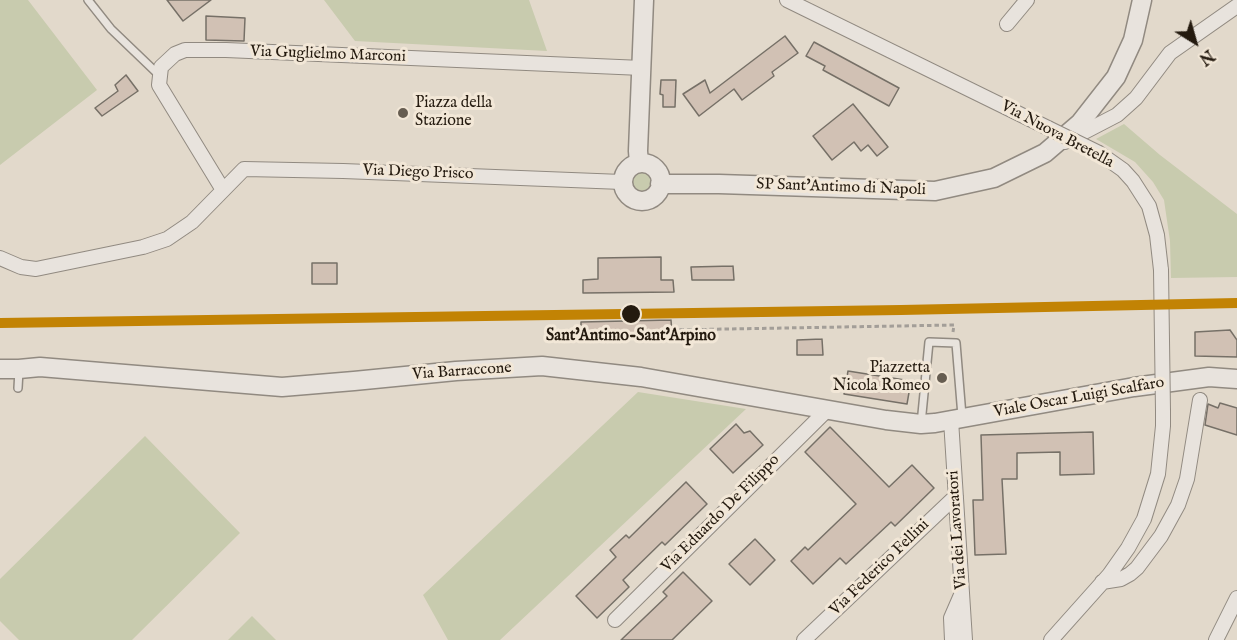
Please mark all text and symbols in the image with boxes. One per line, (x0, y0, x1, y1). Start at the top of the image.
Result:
north arrow (1165, 12, 1225, 72)
street label: Via Guglielmo Marconi (250, 43, 406, 67)
text: N (1194, 44, 1217, 69)
place label: Piazza della Stazione (415, 94, 492, 132)
street label: Via Nuova Bretella (997, 97, 1117, 173)
marker: Piazza della Stazione (396, 106, 410, 120)
street label: Via Diego Prisco (362, 161, 474, 185)
street label: SP Sant'Antimo di Napoli (756, 175, 926, 201)
marker: Sant'Antimo-Sant'Arpino (620, 303, 642, 325)
place label: Sant'Antimo-Sant'Arpino (546, 327, 716, 347)
street label: Via Barraccone (412, 359, 512, 385)
place label: Piazzetta Nicola Romeo (833, 359, 930, 397)
marker: Piazzetta Nicola Romeo (935, 371, 949, 385)
street label: Viale Oscar Luigi Scalfaro (992, 374, 1166, 422)
street label: Via Eduardo De Filippo (658, 451, 784, 577)
street label: Via dei Lavoratori (944, 470, 972, 590)
street label: Via Federico Fellini (826, 516, 934, 620)

